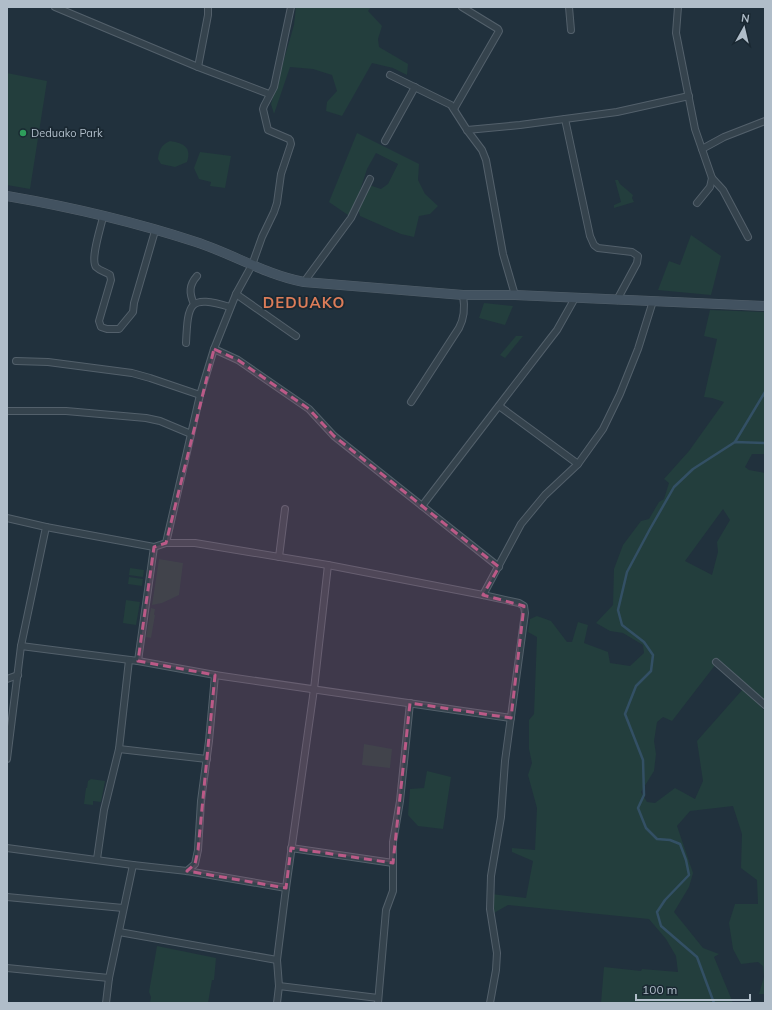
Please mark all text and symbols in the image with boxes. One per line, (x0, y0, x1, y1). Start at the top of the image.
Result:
north arrow (724, 8, 764, 48)
text: N (740, 11, 750, 26)
place label: Deduako Park (31, 126, 103, 140)
marker: Deduako Park (18, 128, 28, 138)
district label: DEDUAKO (263, 293, 345, 312)
scale bar (636, 976, 750, 1002)
text: 100 m (642, 982, 677, 997)

